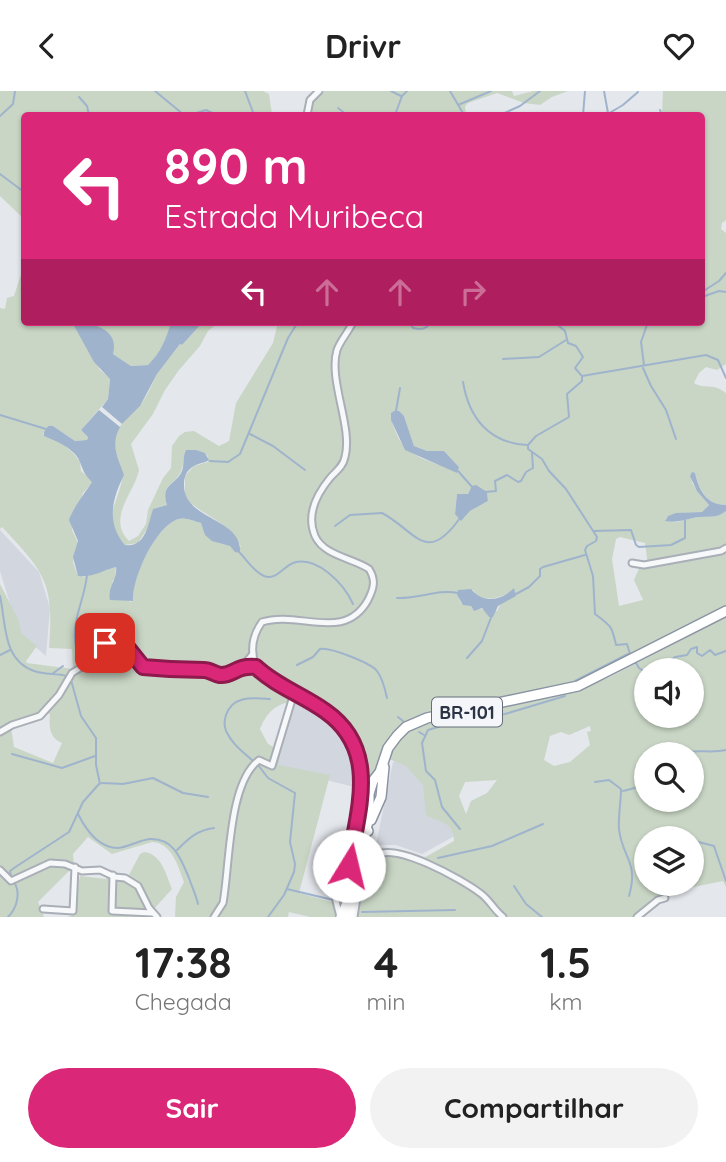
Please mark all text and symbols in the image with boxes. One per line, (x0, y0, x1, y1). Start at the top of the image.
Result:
text: Drivr (325, 26, 401, 66)
icon: back (28, 27, 66, 65)
icon: heart (660, 27, 698, 65)
text: 890 m (164, 135, 308, 196)
icon: left (49, 140, 140, 231)
text: Estrada Muribeca (164, 196, 424, 236)
icon: left (235, 273, 273, 311)
icon: ahead (308, 273, 346, 311)
icon: ahead (381, 273, 419, 311)
icon: right (454, 273, 492, 311)
pin (75, 613, 135, 673)
icon: arrive (86, 624, 124, 662)
map controls (634, 658, 704, 896)
button: sound (634, 658, 704, 728)
road number: BR-101 (432, 697, 502, 727)
button: search (634, 742, 704, 812)
button: layers (634, 826, 704, 896)
position arrow (312, 829, 386, 903)
text: 17:38 (135, 936, 231, 989)
text: 4 (374, 936, 398, 989)
text: 1.5 (540, 936, 591, 989)
text: Chegada (135, 987, 232, 1016)
text: min (366, 987, 406, 1016)
text: km (549, 987, 582, 1016)
button: Sair (28, 1068, 356, 1148)
button: Compartilhar (370, 1068, 698, 1148)

